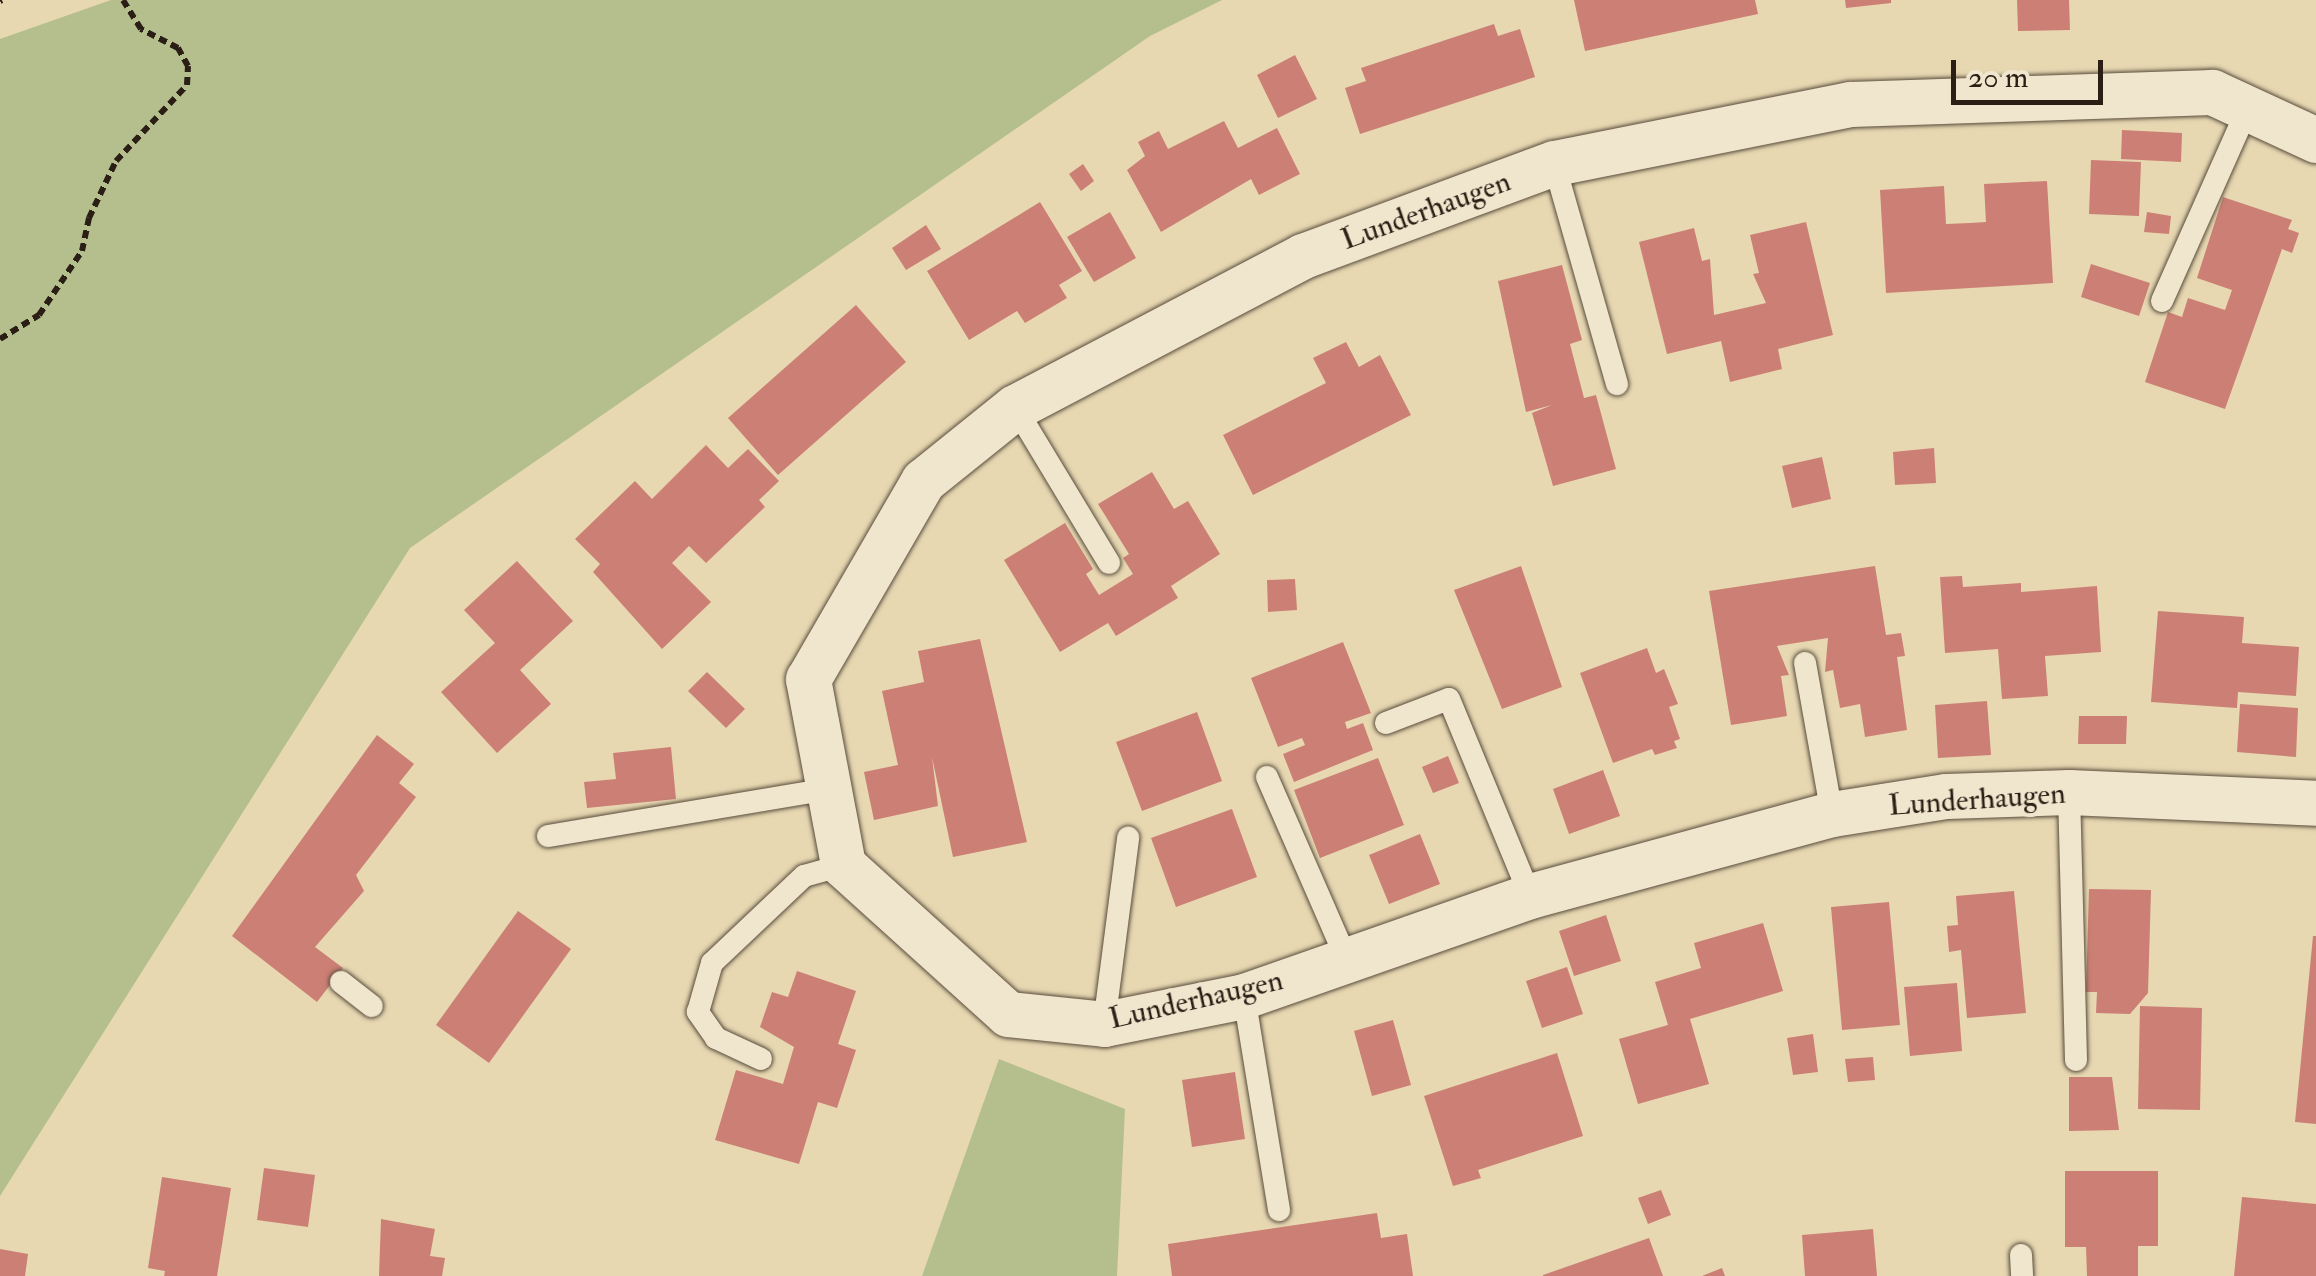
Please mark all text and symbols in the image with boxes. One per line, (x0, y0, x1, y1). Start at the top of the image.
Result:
scale bar (1956, 40, 2108, 102)
text: 20 m (1968, 59, 2028, 96)
street label: Lunderhaugen (1337, 164, 1515, 258)
street label: Lunderhaugen (1887, 776, 2067, 824)
street label: Lunderhaugen (1106, 963, 1286, 1037)

